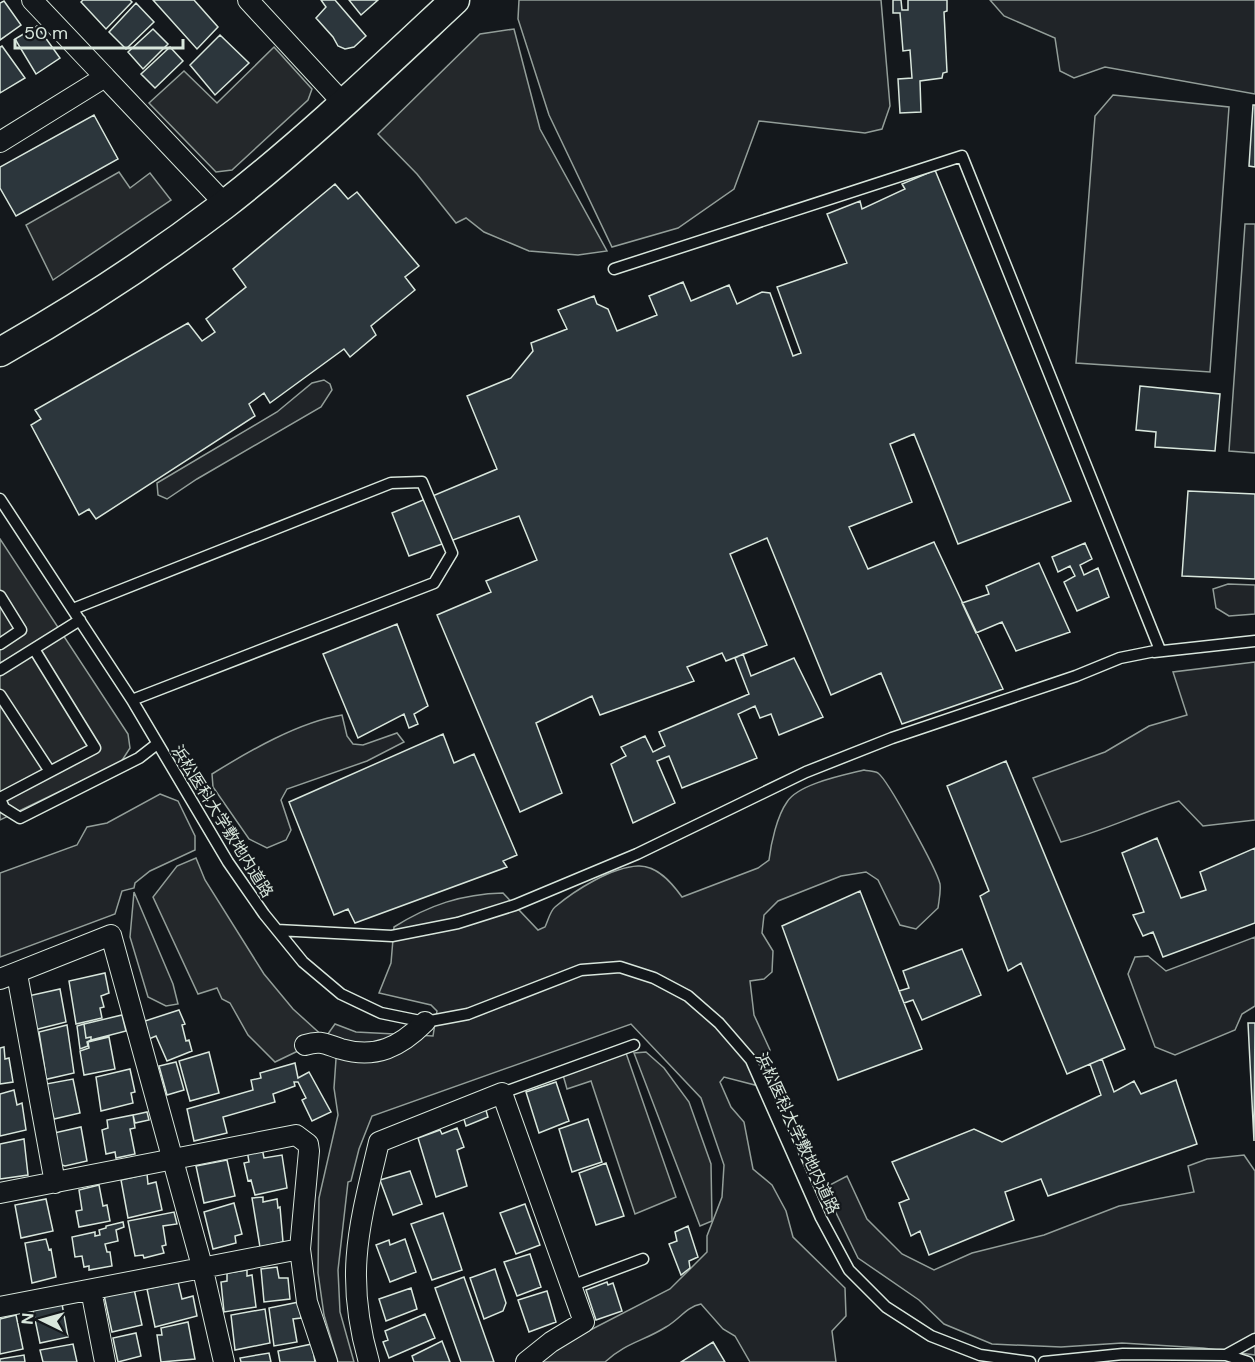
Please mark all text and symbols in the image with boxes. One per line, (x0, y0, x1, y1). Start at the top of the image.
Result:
scale bar (15, 12, 183, 50)
text: 50 m (24, 21, 68, 45)
street label: 浜松医科大学敷地内道路 (167, 741, 278, 901)
street label: 浜松医科大学敷地内道路 (751, 1049, 844, 1217)
north arrow (12, 1290, 72, 1350)
text: N (17, 1312, 39, 1325)

